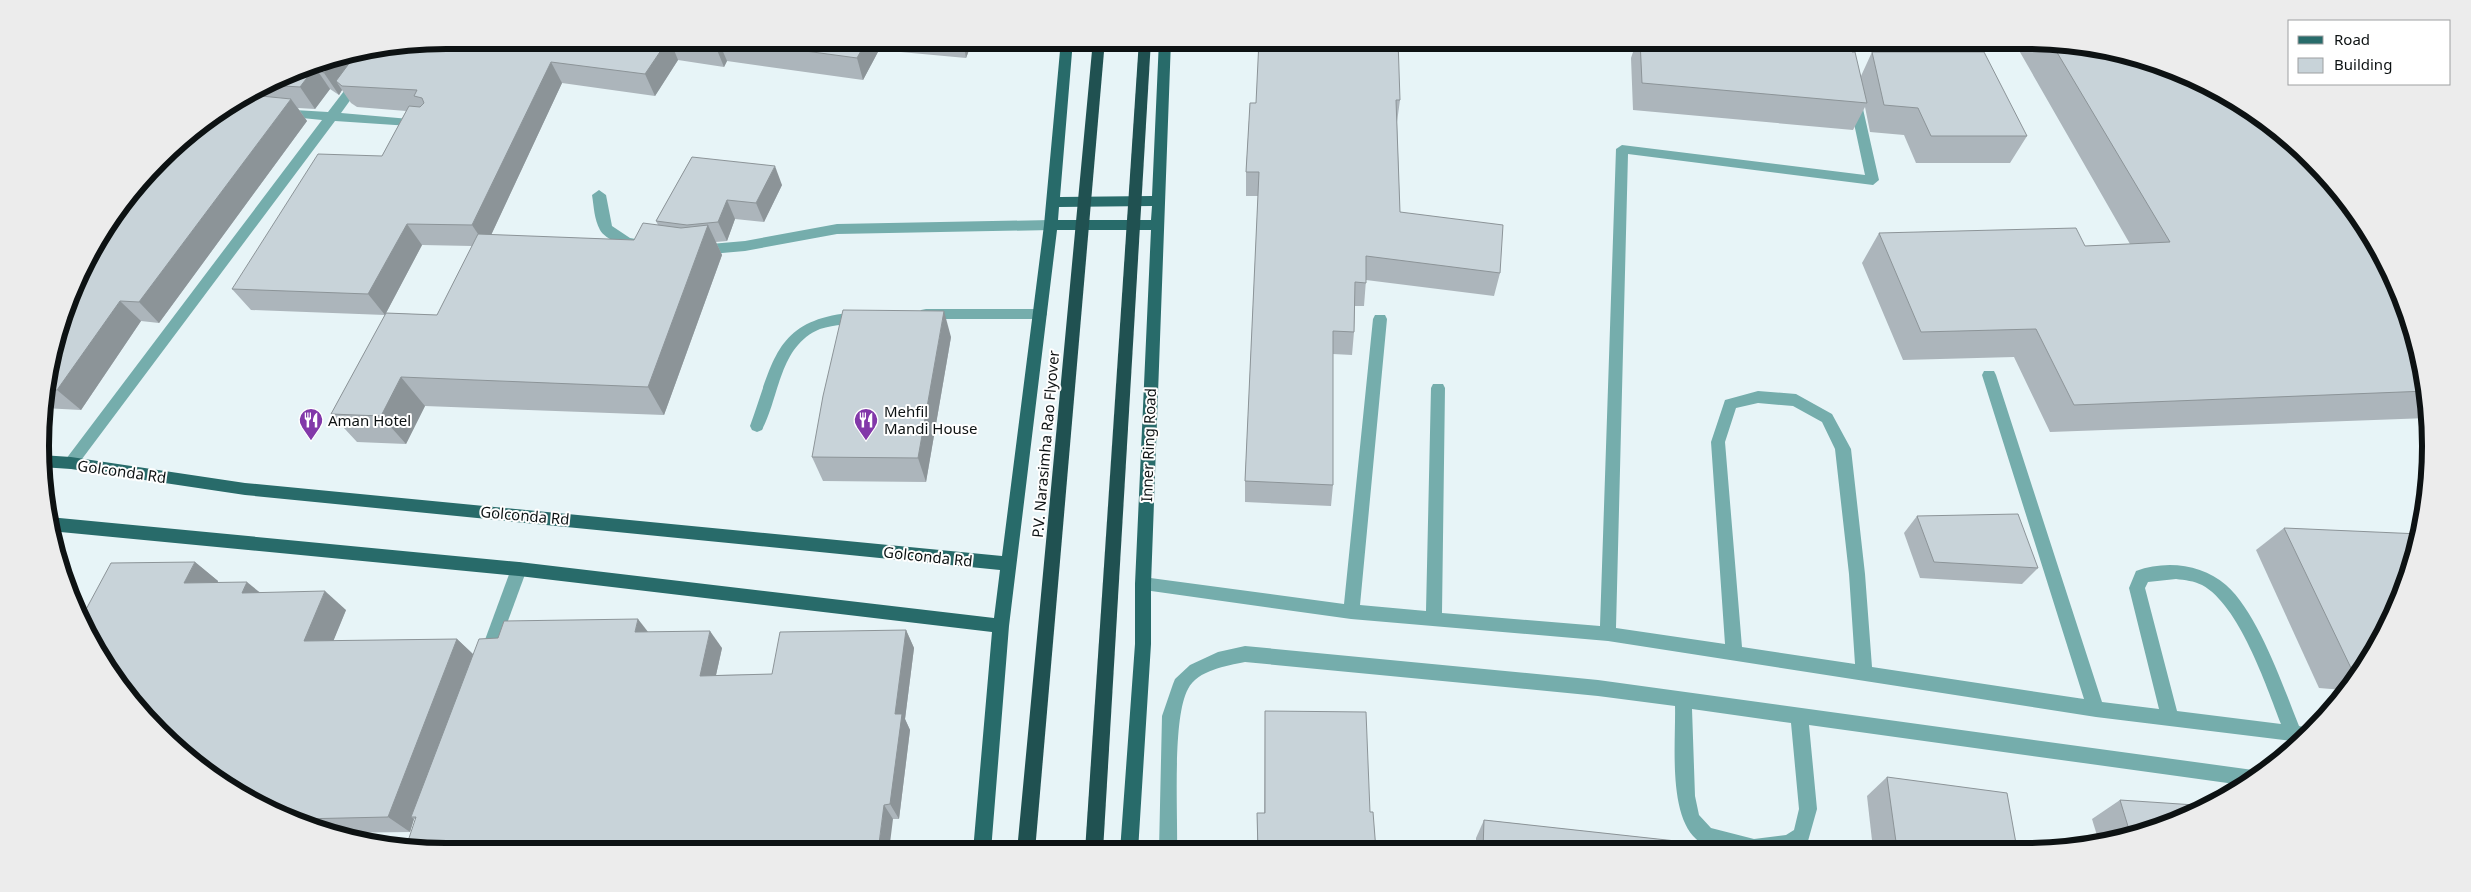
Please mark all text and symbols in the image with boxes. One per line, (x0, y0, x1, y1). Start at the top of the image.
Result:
legend (2288, 20, 2451, 85)
text: Road (2334, 29, 2370, 49)
text: Building (2334, 54, 2392, 74)
street label: P.V. Narasimha Rao Flyover (1027, 349, 1063, 539)
street label: Inner Ring Road (1136, 388, 1160, 502)
place label: Mehfil Mandi House (884, 401, 977, 438)
restaurant icon: Aman Hotel (298, 407, 324, 441)
restaurant icon: Mehfil Mandi House (853, 407, 879, 441)
place label: Aman Hotel (328, 410, 411, 430)
street label: Golconda Rd (76, 455, 168, 487)
street label: Golconda Rd (480, 501, 570, 529)
street label: Golconda Rd (882, 541, 974, 571)

